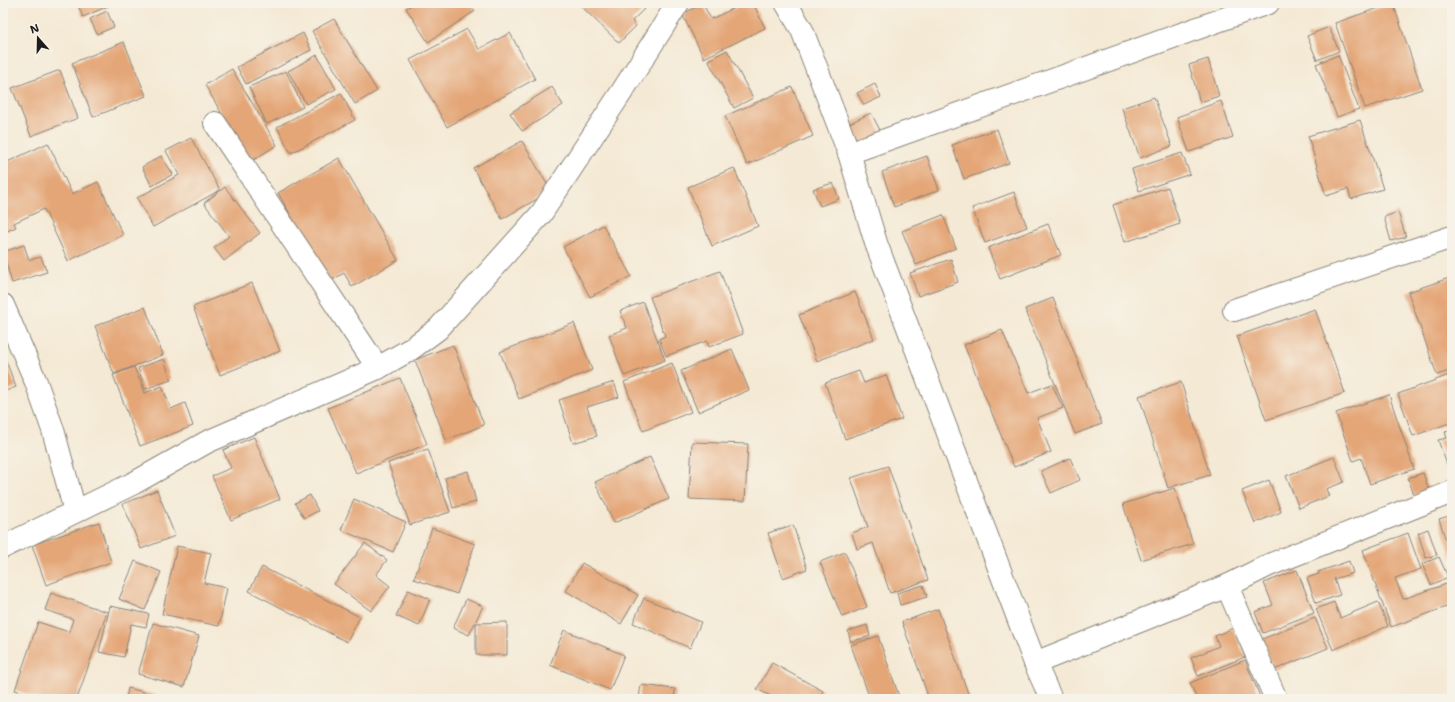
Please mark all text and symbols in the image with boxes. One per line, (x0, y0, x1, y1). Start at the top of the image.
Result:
north arrow (18, 18, 58, 58)
text: N (28, 20, 42, 38)

